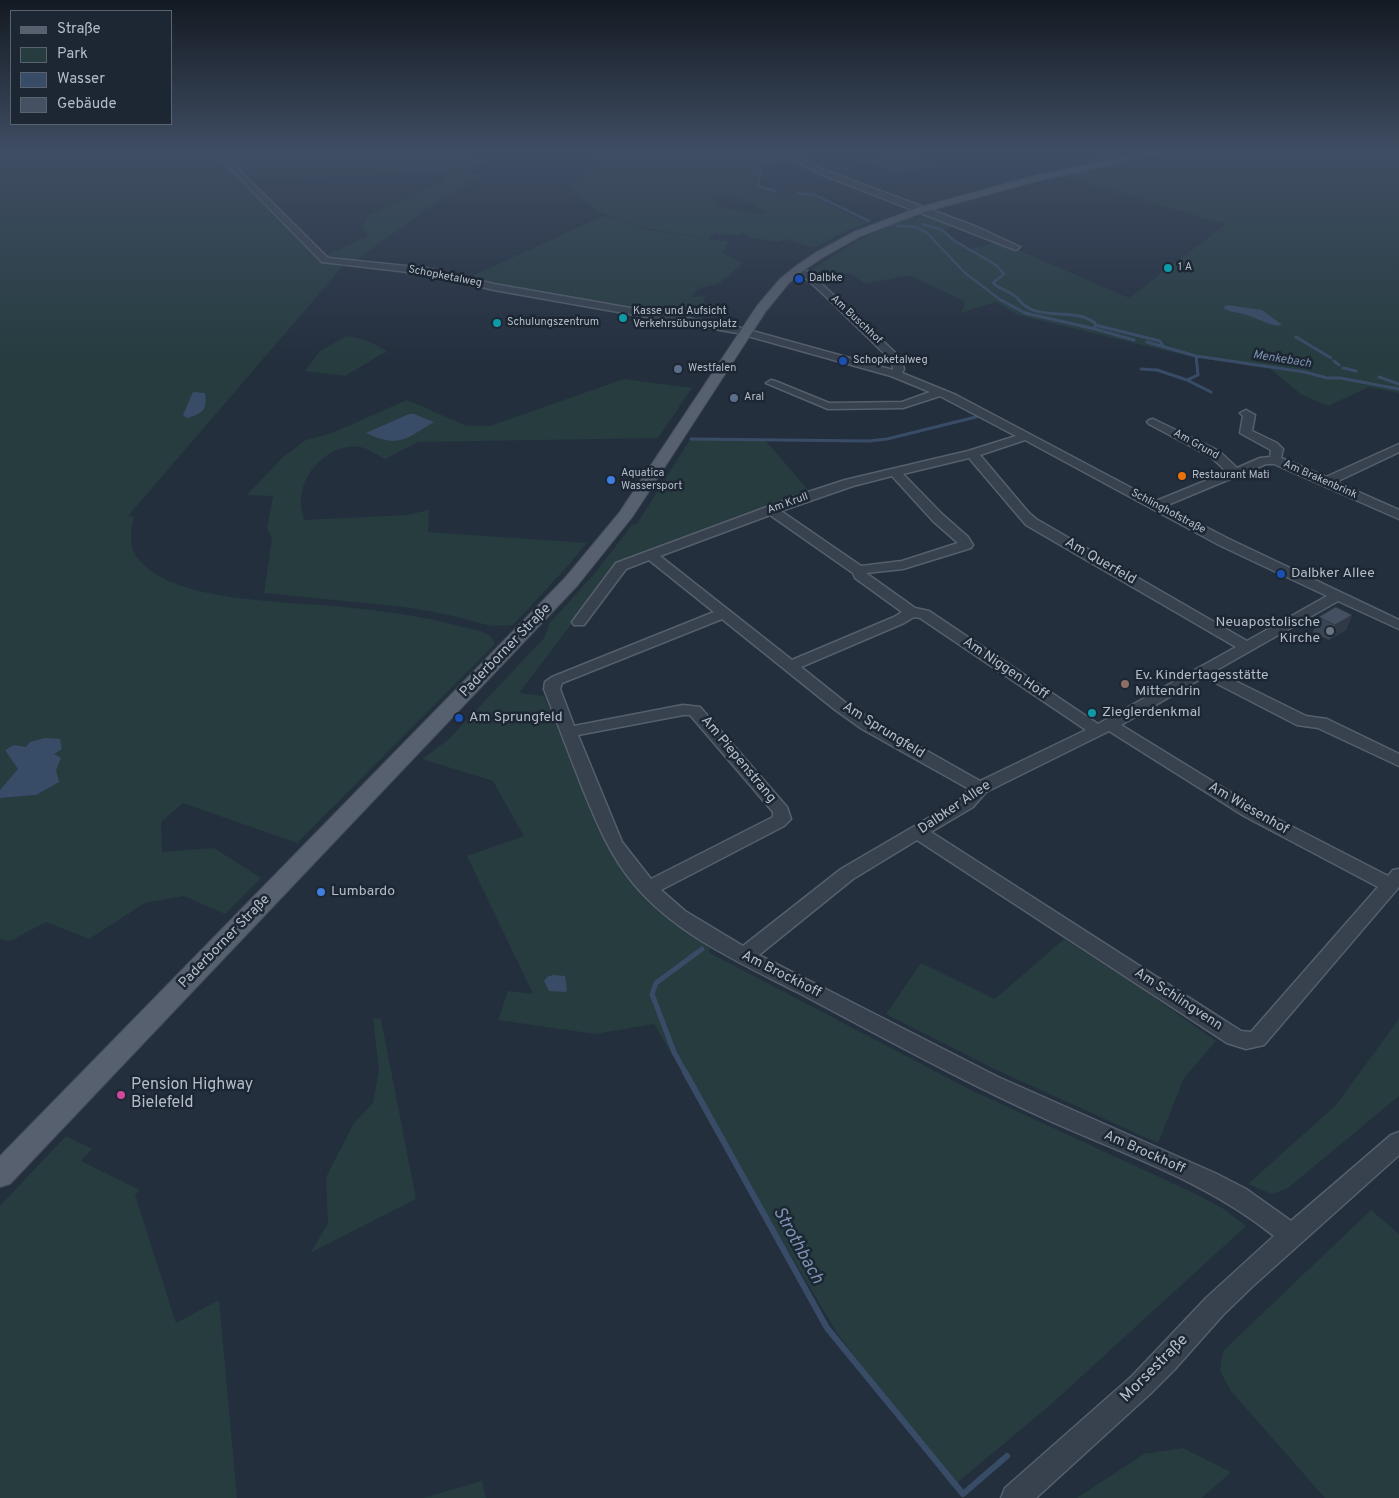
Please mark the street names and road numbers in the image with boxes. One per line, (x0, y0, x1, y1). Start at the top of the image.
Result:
street label: Schopketalweg (407, 263, 483, 291)
street label: Am Buschhof (828, 293, 884, 347)
street label: Am Grund (1171, 427, 1221, 463)
street label: Am Brakenbrink (1281, 458, 1359, 502)
street label: Schlinghofstraße (1128, 487, 1208, 537)
street label: Am Krull (766, 490, 810, 518)
street label: Am Querfeld (1061, 535, 1139, 589)
street label: Paderborner Straße (457, 601, 555, 701)
street label: Am Niggen Hoff (959, 634, 1051, 704)
street label: Am Sprungfeld (839, 699, 927, 763)
street label: Am Piepenstrang (697, 713, 779, 807)
street label: Dalbker Allee (916, 778, 994, 838)
street label: Am Wiesenhof (1205, 779, 1291, 839)
street label: Paderborner Straße (176, 892, 274, 992)
street label: Am Brockhoff (739, 948, 823, 1002)
street label: Am Schlingvenn (1131, 965, 1225, 1035)
street label: Am Brockhoff (1101, 1128, 1187, 1178)
street label: Morsestraße (1117, 1331, 1193, 1407)

